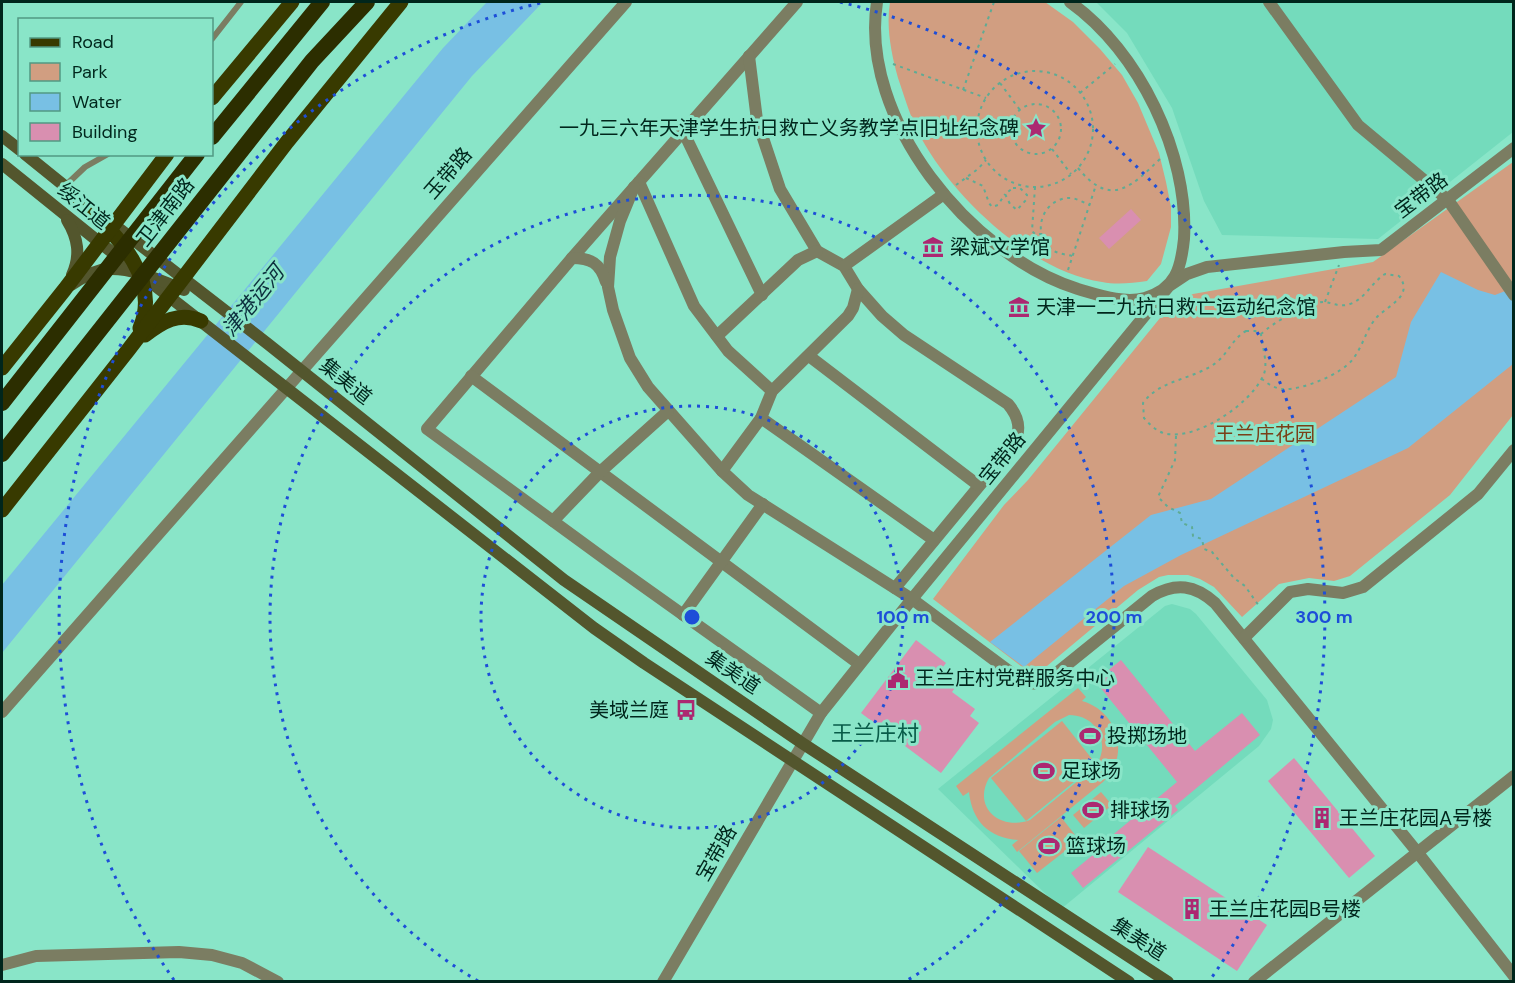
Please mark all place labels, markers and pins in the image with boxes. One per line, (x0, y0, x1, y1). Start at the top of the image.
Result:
place label: 一九三六年天津学生抗日救亡义务教学点旧址纪念碑 (559, 115, 1019, 141)
place icon: 一九三六年天津学生抗日救亡义务教学点旧址纪念碑 (1024, 116, 1048, 140)
place label: 梁斌文学馆 (950, 234, 1050, 260)
museum icon: 梁斌文学馆 (921, 235, 945, 259)
place label: 天津一二九抗日救亡运动纪念馆 (1036, 294, 1316, 320)
museum icon: 天津一二九抗日救亡运动纪念馆 (1007, 295, 1031, 319)
centre of rings (682, 607, 702, 627)
place label: 王兰庄村党群服务中心 (915, 665, 1115, 691)
public building icon: 王兰庄村党群服务中心 (886, 666, 910, 690)
place label: 美域兰庭 (589, 697, 669, 723)
bus stop icon: 美域兰庭 (674, 698, 698, 722)
place label: 投掷场地 (1107, 723, 1187, 749)
sports icon: 投掷场地 (1078, 724, 1102, 748)
place label: 足球场 (1061, 758, 1121, 784)
sports icon: 足球场 (1032, 759, 1056, 783)
place label: 排球场 (1110, 797, 1170, 823)
sports icon: 排球场 (1081, 798, 1105, 822)
place label: 王兰庄花园A号楼 (1339, 805, 1492, 831)
building icon: 王兰庄花园A号楼 (1310, 806, 1334, 830)
place label: 篮球场 (1066, 833, 1126, 859)
sports icon: 篮球场 (1037, 834, 1061, 858)
place label: 王兰庄花园B号楼 (1209, 896, 1361, 922)
building icon: 王兰庄花园B号楼 (1180, 897, 1204, 921)

